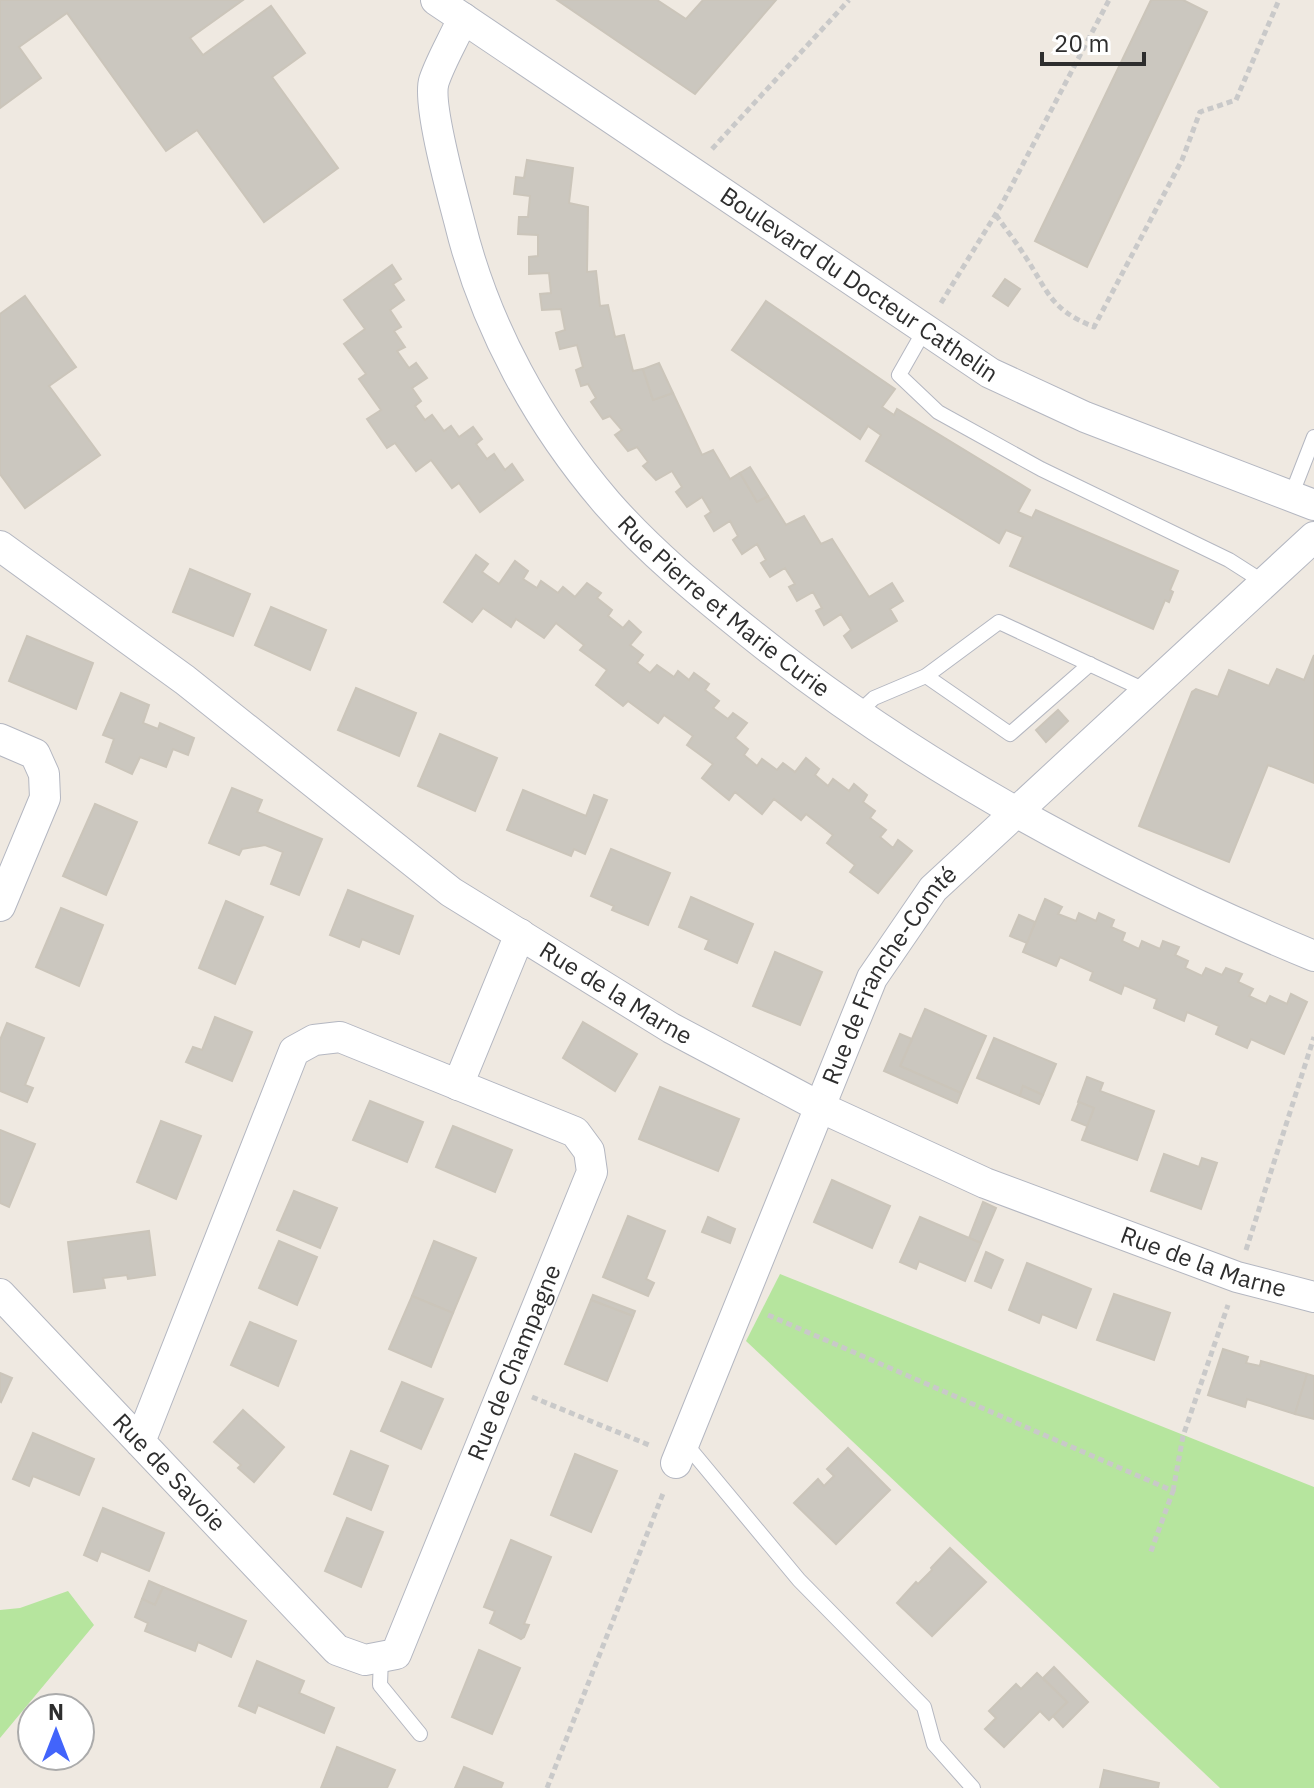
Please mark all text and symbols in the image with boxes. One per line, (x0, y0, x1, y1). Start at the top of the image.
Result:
scale bar (1042, 16, 1144, 66)
text: 20 m (1054, 27, 1109, 59)
street label: Boulevard du Docteur Cathelin (714, 179, 1005, 389)
street label: Rue Pierre et Marie Curie (611, 508, 837, 704)
street label: Rue de Franche-Comté (814, 858, 963, 1089)
street label: Rue de la Marne (534, 934, 698, 1051)
street label: Rue de la Marne (1116, 1218, 1290, 1304)
street label: Rue de Champagne (459, 1259, 568, 1465)
street label: Rue de Savoie (106, 1406, 234, 1538)
north arrow (16, 1692, 96, 1772)
text: N (48, 1697, 64, 1726)

